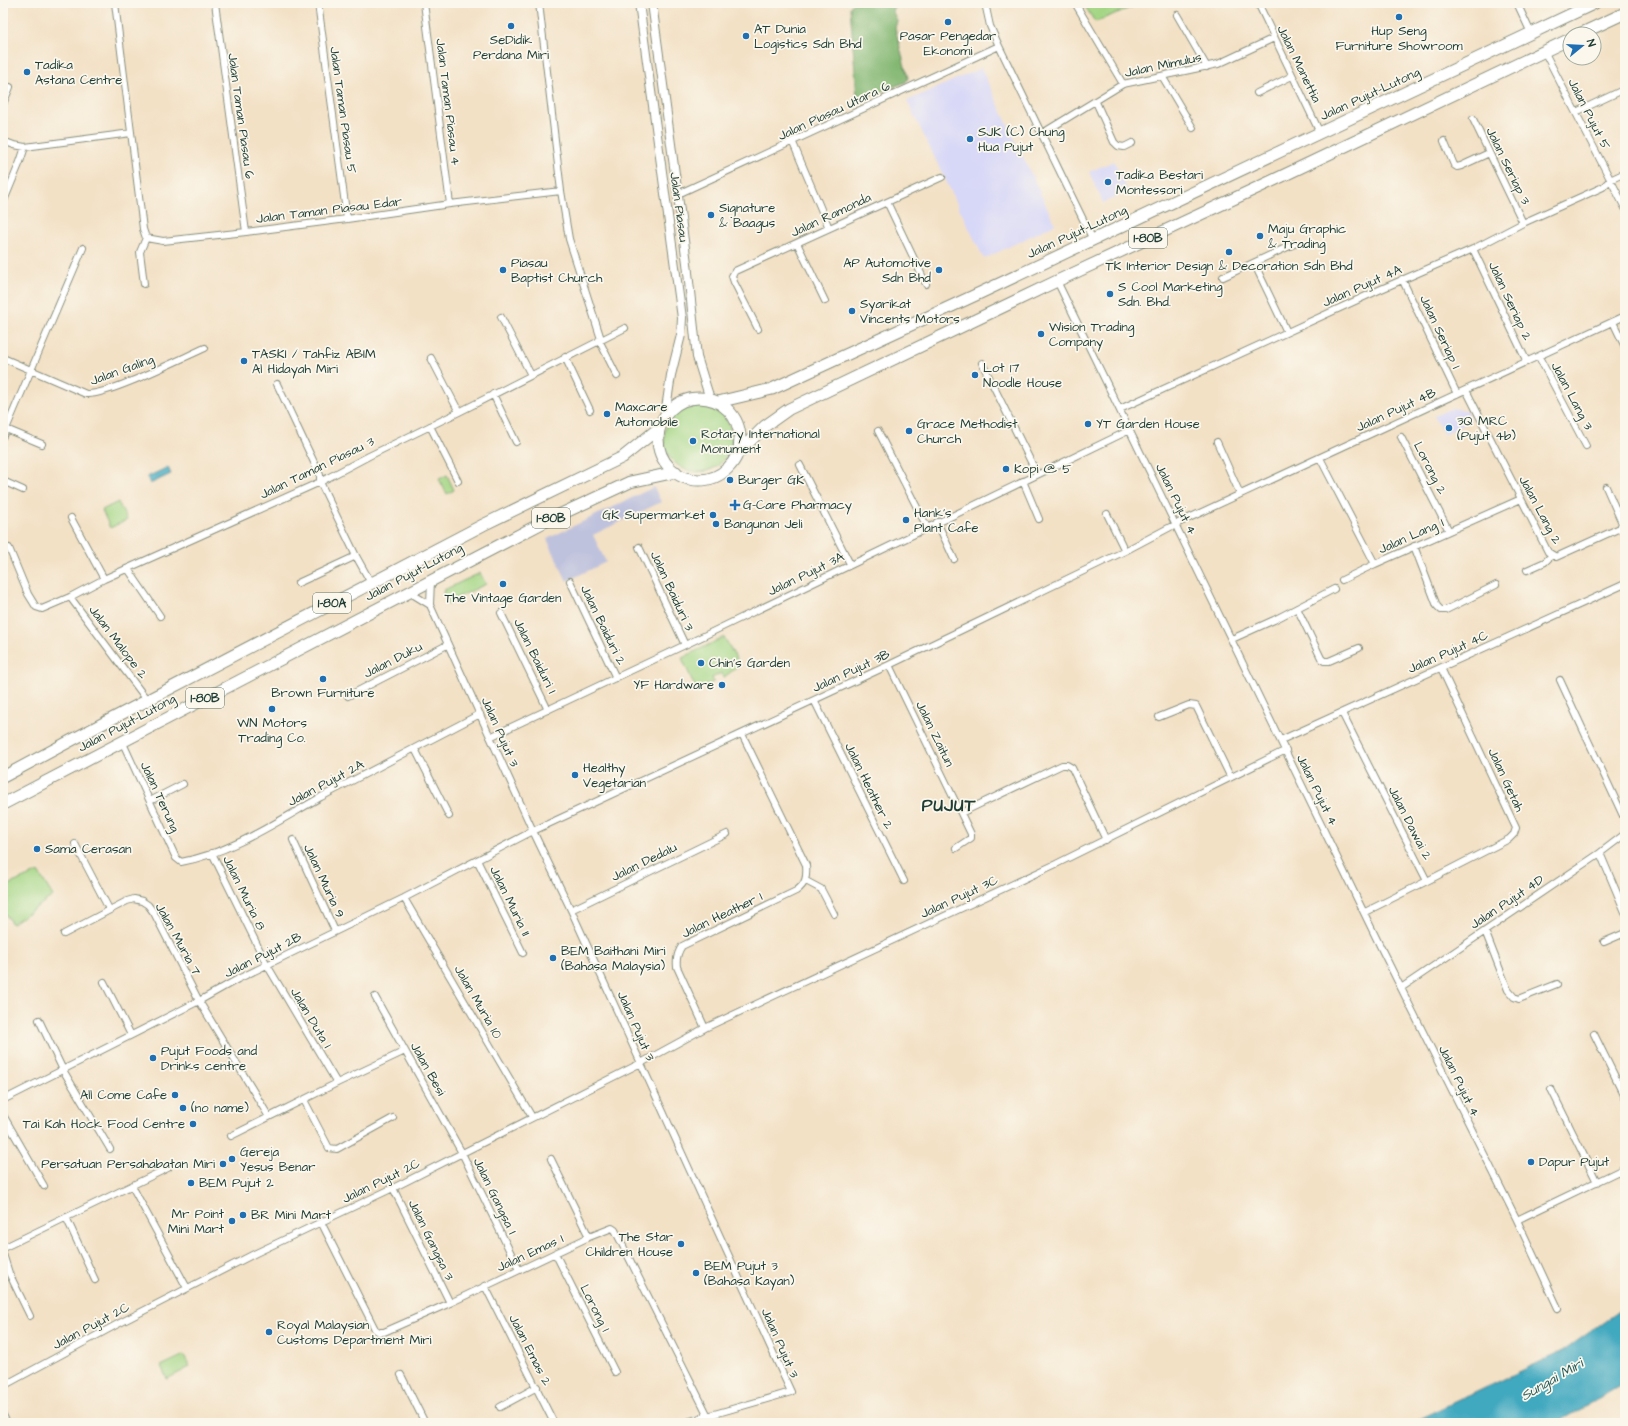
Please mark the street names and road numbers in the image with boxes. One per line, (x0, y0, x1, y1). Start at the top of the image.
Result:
street label: Jalan Manettia (1273, 22, 1326, 106)
street label: Jalan Taman Piasau 4 (431, 38, 465, 167)
street label: Jalan Taman Piasau 5 (325, 45, 361, 175)
street label: Jalan Mimulus (1123, 48, 1204, 82)
street label: Jalan Taman Piasau 6 (223, 52, 259, 180)
street label: Jalan Pujut-Lutong (1317, 63, 1424, 126)
street label: Jalan Pujut 5 (1563, 75, 1615, 153)
street label: Jalan Piasau Utara 6 (775, 77, 893, 145)
street label: Jalan Seriap 3 (1481, 124, 1535, 208)
street label: Jalan Piasau (665, 171, 693, 244)
street label: Jalan Ramonda (788, 188, 875, 242)
street label: Jalan Taman Piasau Edar (255, 192, 403, 228)
street label: Jalan Pujut-Lutong (1024, 201, 1131, 264)
road number: 1-80B (1129, 228, 1167, 248)
street label: Jalan Seriap 2 (1484, 259, 1536, 344)
street label: Jalan Pujut 4A (1319, 260, 1405, 312)
street label: Jalan Seriap 1 (1415, 292, 1465, 372)
street label: Jalan Galing (88, 350, 157, 391)
street label: Jalan Lang 3 (1546, 359, 1598, 434)
street label: Jalan Pujut 4B (1353, 384, 1439, 436)
street label: Jalan Taman Piasau 3 (257, 432, 378, 504)
street label: Lorong 2 (1408, 439, 1451, 498)
street label: Jalan Pujut 4 (1151, 460, 1201, 538)
street label: Jalan Lang 2 (1513, 473, 1566, 548)
road number: 1-80B (532, 508, 570, 528)
street label: Jalan Lang 1 (1376, 513, 1447, 559)
street label: Jalan Pujut-Lutong (362, 538, 467, 606)
street label: Jalan Pujut 3A (765, 547, 848, 600)
street label: Jalan Baiduri 3 (646, 548, 698, 634)
street label: Jalan Baiduri 2 (576, 582, 630, 668)
road number: 1-80A (313, 593, 351, 613)
street label: Jalan Malope 2 (84, 602, 152, 683)
street label: Jalan Baiduri 1 (509, 616, 561, 697)
street label: Jalan Pujut 4C (1405, 626, 1491, 678)
street label: Jalan Duku (361, 637, 426, 682)
street label: Jalan Pujut 3B (809, 645, 893, 697)
road number: 1-80B (186, 688, 224, 708)
street label: Jalan Pujut-Lutong (75, 689, 180, 757)
street label: Jalan Pujut 3 (477, 694, 524, 770)
street label: Jalan Zaitun (911, 698, 959, 770)
street label: Jalan Heather 2 (840, 740, 898, 833)
street label: Jalan Getah (1483, 745, 1529, 815)
street label: Jalan Pujut 4 (1292, 751, 1342, 829)
street label: Jalan Pujut 2A (285, 755, 368, 811)
street label: Jalan Terung (135, 759, 184, 836)
street label: Jalan Dawai 2 (1384, 783, 1437, 864)
street label: Jalan Dedalu (608, 838, 680, 886)
street label: Jalan Muria 9 (299, 841, 349, 921)
street label: Jalan Muria 8 (218, 853, 270, 934)
street label: Jalan Muria 11 (485, 863, 535, 939)
street label: Jalan Pujut 4D (1467, 870, 1548, 933)
street label: Jalan Pujut 3C (917, 871, 1001, 923)
street label: Jalan Heather 1 (678, 887, 766, 942)
street label: Jalan Muria 7 (151, 900, 205, 978)
street label: Jalan Pujut 2B (221, 928, 305, 982)
street label: Jalan Muria 10 (450, 962, 506, 1042)
street label: Jalan Duta 1 (286, 984, 336, 1052)
street label: Jalan Pujut 3 (613, 988, 660, 1064)
street label: Jalan Besi (406, 1039, 450, 1099)
street label: Jalan Pujut 4 (1434, 1042, 1484, 1120)
street label: Jalan Pujut 2C (339, 1154, 423, 1208)
street label: Jalan Gangsa 1 (468, 1155, 521, 1238)
street label: Jalan Gangsa 3 (403, 1197, 458, 1284)
street label: Jalan Emas 1 (494, 1230, 567, 1276)
street label: Lorong 1 (575, 1281, 615, 1336)
street label: Jalan Pujut 2C (49, 1298, 133, 1354)
street label: Jalan Pujut 3 (757, 1305, 804, 1381)
street label: Jalan Emas 2 (504, 1311, 556, 1389)

